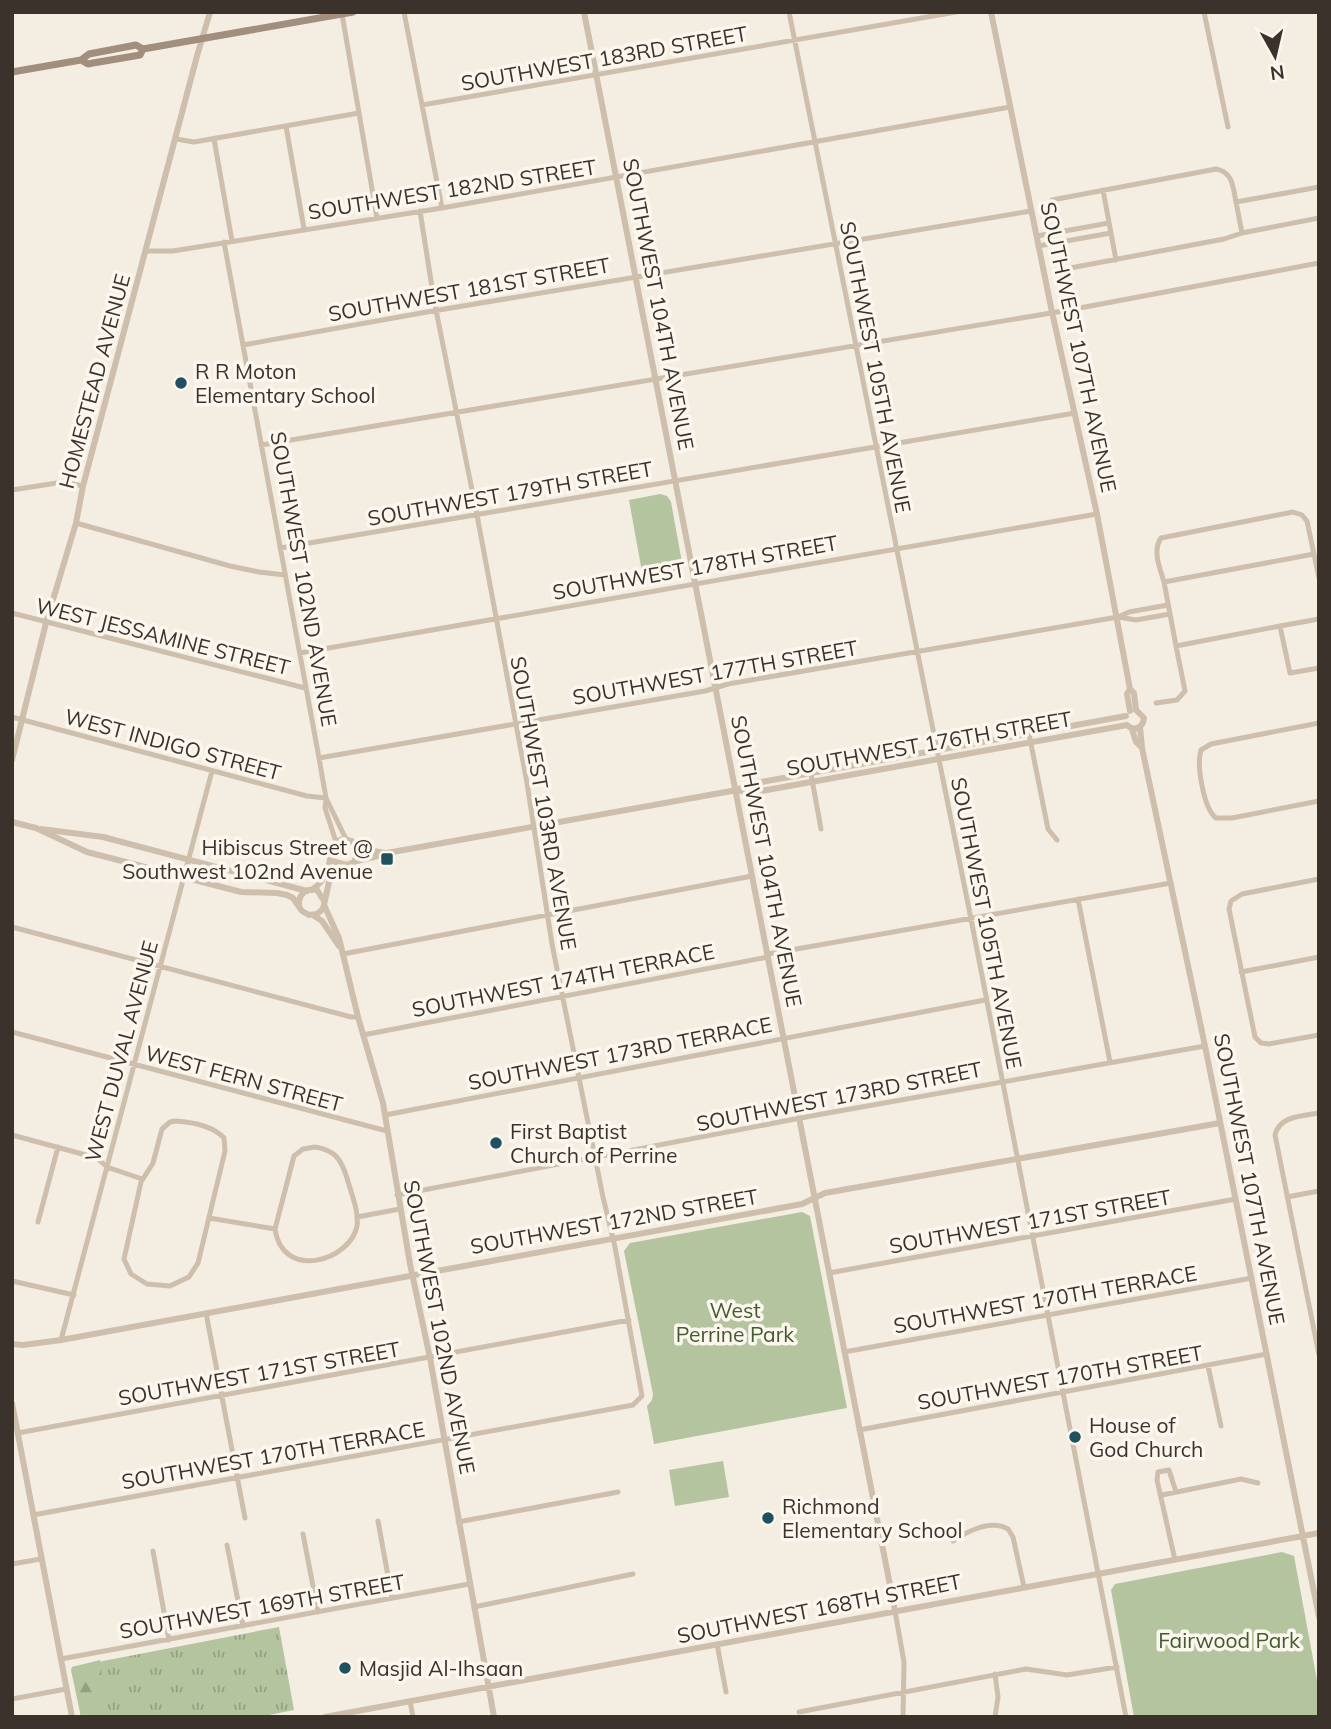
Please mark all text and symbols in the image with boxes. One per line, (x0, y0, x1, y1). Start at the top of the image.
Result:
street label: SOUTHWEST 183RD STREET (459, 20, 750, 96)
north arrow (1240, 21, 1310, 91)
text: N (1269, 60, 1286, 86)
street label: SOUTHWEST 182ND STREET (306, 153, 598, 225)
street label: SOUTHWEST 104TH AVENUE (618, 156, 700, 452)
street label: SOUTHWEST 107TH AVENUE (1035, 199, 1123, 495)
street label: SOUTHWEST 105TH AVENUE (835, 219, 917, 515)
street label: SOUTHWEST 181ST STREET (326, 251, 612, 327)
street label: HOMESTEAD AVENUE (53, 271, 135, 491)
place label: R R Moton Elementary School (195, 358, 376, 408)
marker: R R Moton Elementary School (173, 375, 189, 391)
street label: SOUTHWEST 102ND AVENUE (265, 429, 343, 729)
street label: SOUTHWEST 179TH STREET (365, 455, 655, 531)
street label: SOUTHWEST 178TH STREET (550, 529, 840, 605)
street label: WEST JESSAMINE STREET (33, 592, 293, 680)
street label: SOUTHWEST 177TH STREET (570, 634, 860, 710)
street label: SOUTHWEST 103RD AVENUE (505, 654, 583, 952)
street label: WEST INDIGO STREET (62, 703, 284, 785)
street label: SOUTHWEST 176TH STREET (784, 705, 1074, 781)
street label: SOUTHWEST 104TH AVENUE (726, 713, 808, 1009)
street label: SOUTHWEST 105TH AVENUE (946, 775, 1028, 1071)
place label: Hibiscus Street @ Southwest 102nd Avenue (122, 834, 373, 884)
marker: Hibiscus Street @ Southwest 102nd Avenue (379, 851, 395, 867)
street label: WEST DUVAL AVENUE (79, 938, 163, 1164)
street label: SOUTHWEST 174TH TERRACE (410, 938, 716, 1022)
street label: SOUTHWEST 173RD TERRACE (466, 1011, 774, 1095)
street label: SOUTHWEST 107TH AVENUE (1209, 1031, 1291, 1327)
street label: WEST FERN STREET (142, 1039, 346, 1117)
street label: SOUTHWEST 173RD STREET (694, 1055, 984, 1136)
place label: First Baptist Church of Perrine (510, 1118, 678, 1168)
marker: First Baptist Church of Perrine (488, 1135, 504, 1151)
street label: SOUTHWEST 102ND AVENUE (399, 1178, 481, 1476)
street label: SOUTHWEST 172ND STREET (468, 1183, 760, 1259)
street label: SOUTHWEST 171ST STREET (887, 1183, 1173, 1259)
street label: SOUTHWEST 170TH TERRACE (891, 1259, 1199, 1339)
park label: West Perrine Park (676, 1297, 794, 1347)
street label: SOUTHWEST 171ST STREET (116, 1335, 402, 1411)
street label: SOUTHWEST 170TH STREET (915, 1339, 1205, 1415)
place label: House of God Church (1089, 1412, 1203, 1462)
street label: SOUTHWEST 170TH TERRACE (119, 1415, 427, 1495)
marker: House of God Church (1067, 1429, 1083, 1445)
place label: Richmond Elementary School (782, 1493, 963, 1543)
marker: Richmond Elementary School (760, 1510, 776, 1526)
street label: SOUTHWEST 169TH STREET (117, 1568, 407, 1644)
street label: SOUTHWEST 168TH STREET (675, 1568, 964, 1648)
park label: Fairwood Park (1158, 1627, 1300, 1653)
place label: Masjid Al-Ihsaan (359, 1655, 523, 1681)
marker: Masjid Al-Ihsaan (337, 1660, 353, 1676)

